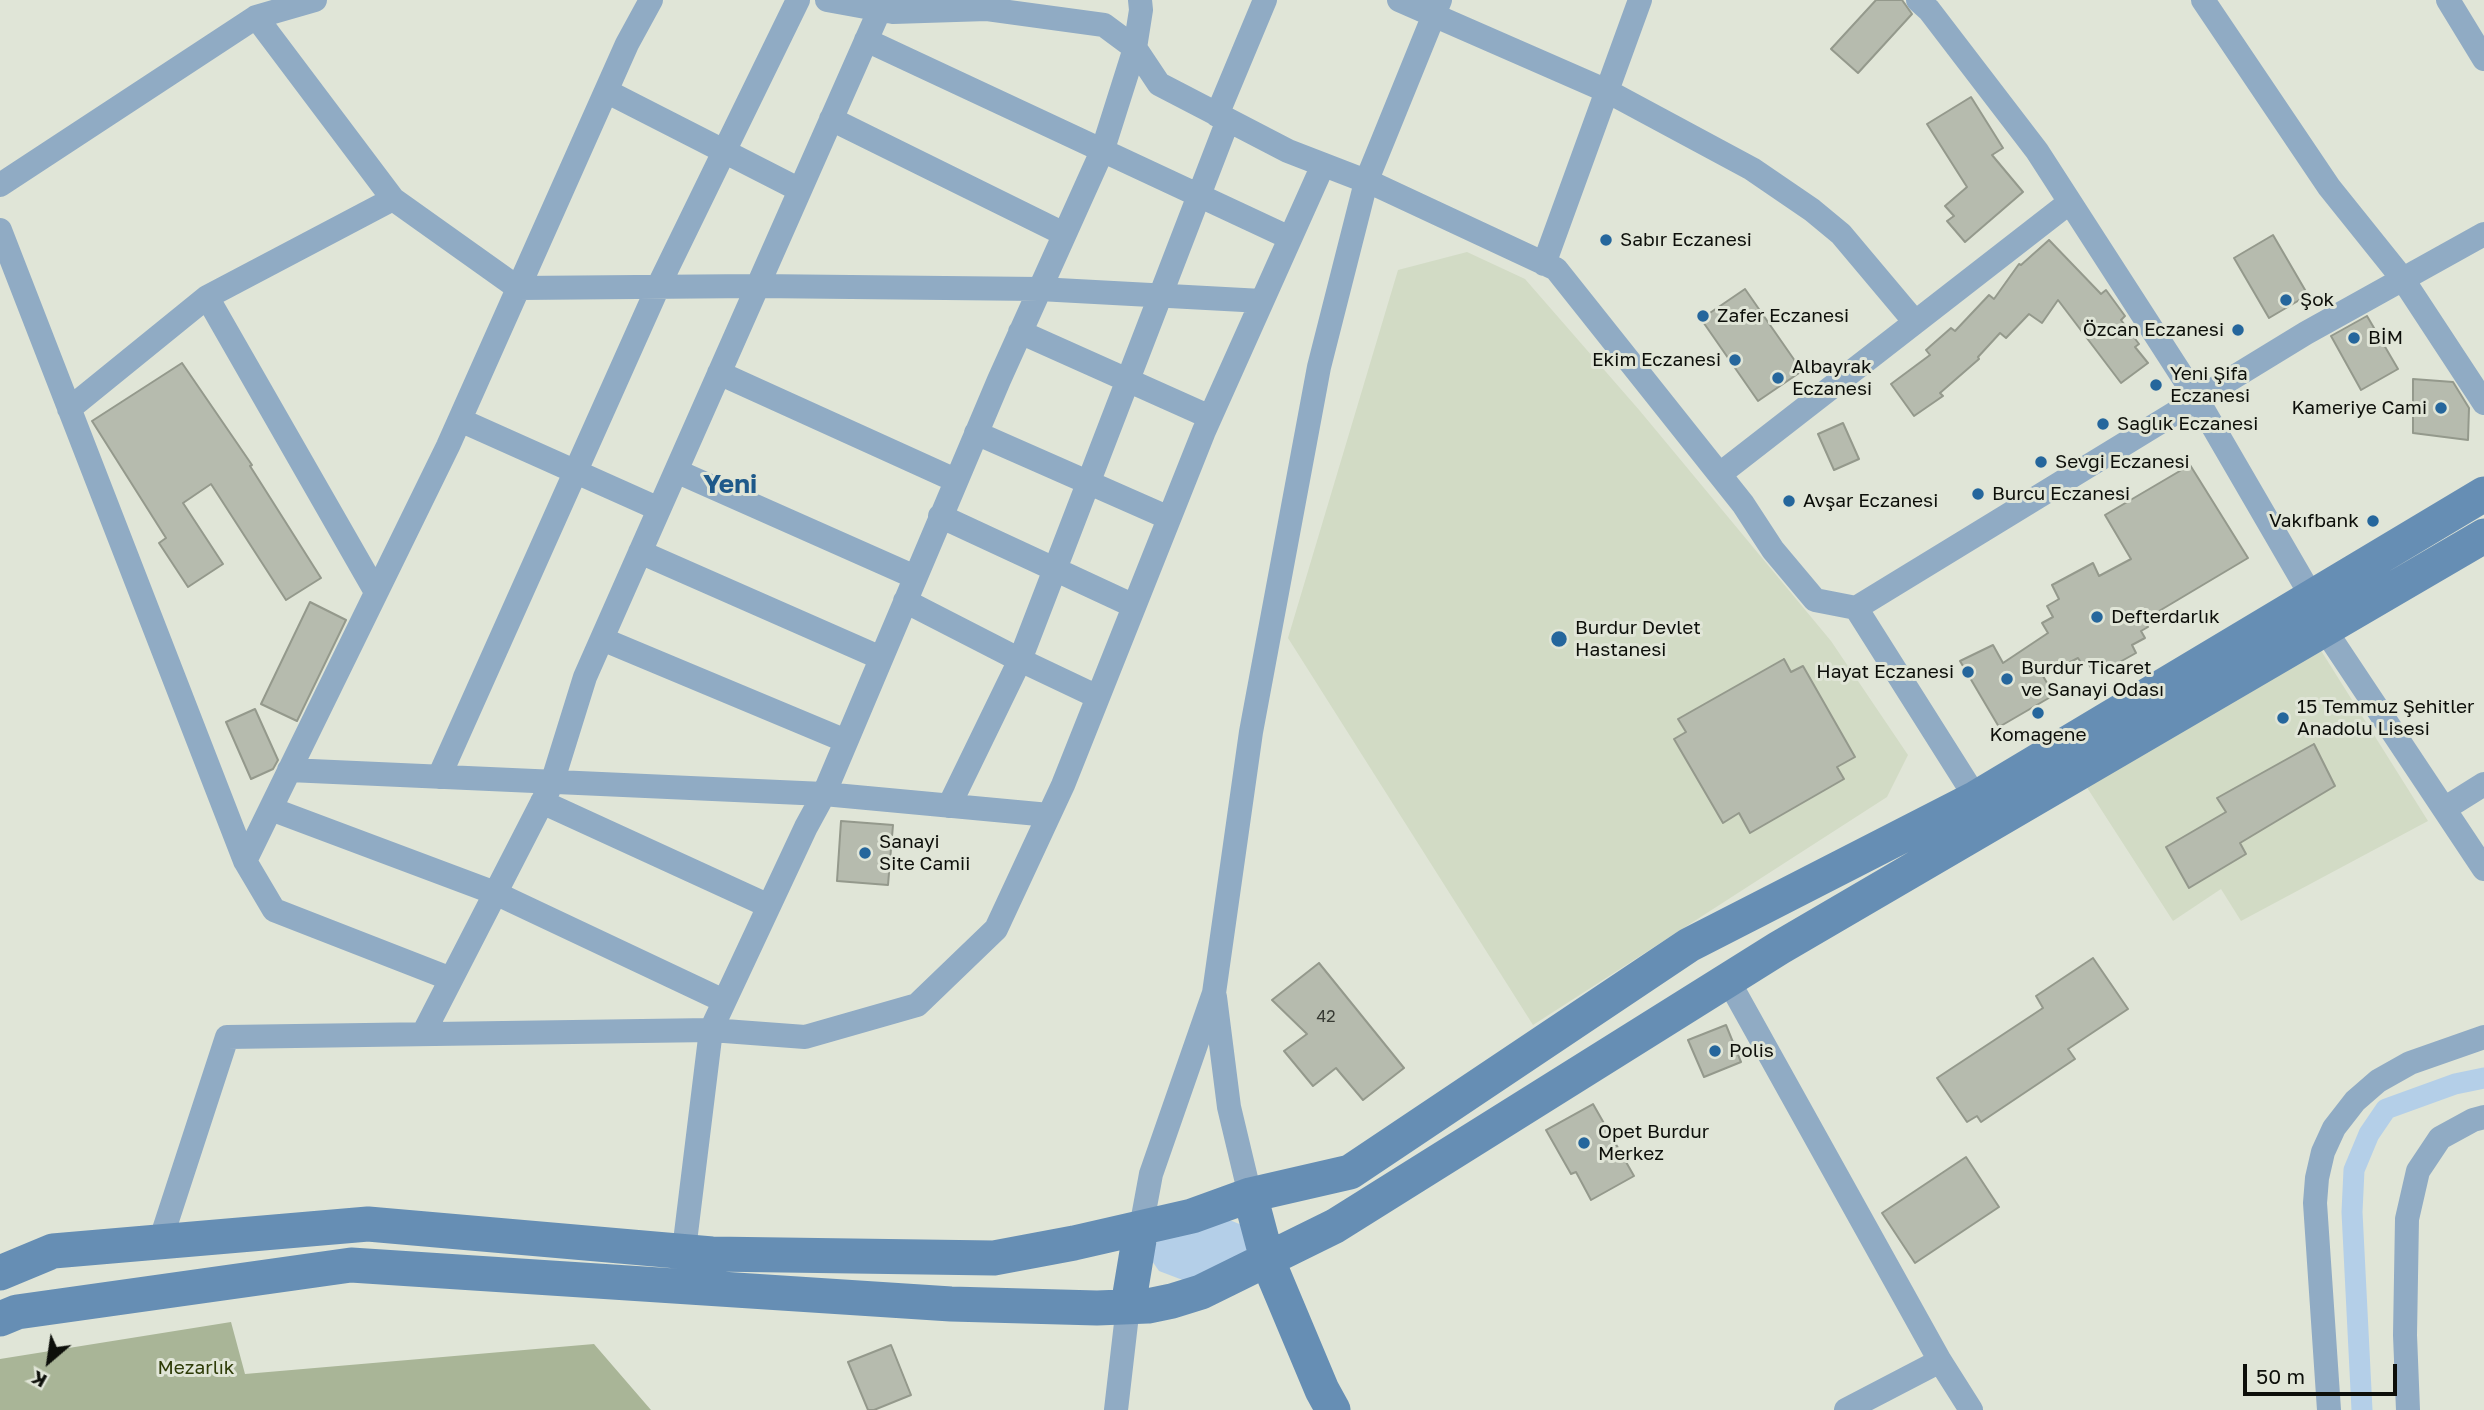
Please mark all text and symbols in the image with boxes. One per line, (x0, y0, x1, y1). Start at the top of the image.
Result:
place label: Sabır Eczanesi (1620, 229, 1752, 251)
marker: Sabır Eczanesi (1598, 232, 1614, 248)
place label: Şok (2300, 289, 2334, 311)
marker: Şok (2278, 292, 2294, 308)
place label: Zafer Eczanesi (1717, 305, 1849, 327)
marker: Zafer Eczanesi (1695, 308, 1711, 324)
place label: Özcan Eczanesi (2083, 319, 2224, 341)
marker: Özcan Eczanesi (2230, 322, 2246, 338)
place label: BİM (2368, 327, 2403, 349)
marker: BİM (2346, 330, 2362, 346)
place label: Ekim Eczanesi (1592, 349, 1721, 371)
marker: Ekim Eczanesi (1727, 352, 1743, 368)
place label: Albayrak Eczanesi (1792, 356, 1872, 400)
place label: Yeni Şifa Eczanesi (2170, 363, 2250, 407)
marker: Albayrak Eczanesi (1770, 370, 1786, 386)
marker: Yeni Şifa Eczanesi (2148, 377, 2164, 393)
place label: Kameriye Cami (2291, 397, 2427, 419)
marker: Kameriye Cami (2433, 400, 2449, 416)
place label: Sağlık Eczanesi (2117, 413, 2258, 435)
marker: Sağlık Eczanesi (2095, 416, 2111, 432)
place label: Sevgi Eczanesi (2055, 451, 2190, 473)
marker: Sevgi Eczanesi (2033, 454, 2049, 470)
district label: Yeni (703, 469, 757, 501)
place label: Burcu Eczanesi (1992, 483, 2130, 505)
marker: Burcu Eczanesi (1970, 486, 1986, 502)
place label: Avşar Eczanesi (1803, 490, 1938, 512)
marker: Avşar Eczanesi (1781, 493, 1797, 509)
place label: Vakıfbank (2269, 510, 2359, 532)
marker: Vakıfbank (2365, 513, 2381, 529)
place label: Defterdarlık (2111, 606, 2220, 628)
marker: Defterdarlık (2089, 609, 2105, 625)
place label: Burdur Devlet Hastanesi (1575, 617, 1701, 661)
marker: Burdur Devlet Hastanesi (1549, 629, 1569, 649)
place label: Burdur Ticaret ve Sanayi Odası (2021, 657, 2164, 701)
place label: Hayat Eczanesi (1816, 661, 1954, 683)
marker: Hayat Eczanesi (1960, 664, 1976, 680)
marker: Burdur Ticaret ve Sanayi Odası (1999, 671, 2015, 687)
place label: 15 Temmuz Şehitler Anadolu Lisesi (2297, 696, 2475, 740)
marker: Komagene (2030, 705, 2046, 721)
marker: 15 Temmuz Şehitler Anadolu Lisesi (2275, 710, 2291, 726)
place label: Komagene (1989, 724, 2087, 746)
place label: Sanayi Site Camii (879, 831, 970, 875)
marker: Sanayi Site Camii (857, 845, 873, 861)
house number: 42 (1316, 1007, 1336, 1027)
place label: Polis (1729, 1040, 1774, 1062)
marker: Polis (1707, 1043, 1723, 1059)
place label: Opet Burdur Merkez (1598, 1121, 1709, 1165)
marker: Opet Burdur Merkez (1576, 1135, 1592, 1151)
north arrow (14, 1326, 84, 1396)
scale bar (2246, 1350, 2400, 1394)
park label: Mezarlık (157, 1357, 235, 1379)
text: 50 m (2256, 1363, 2305, 1389)
text: K (27, 1366, 50, 1393)

